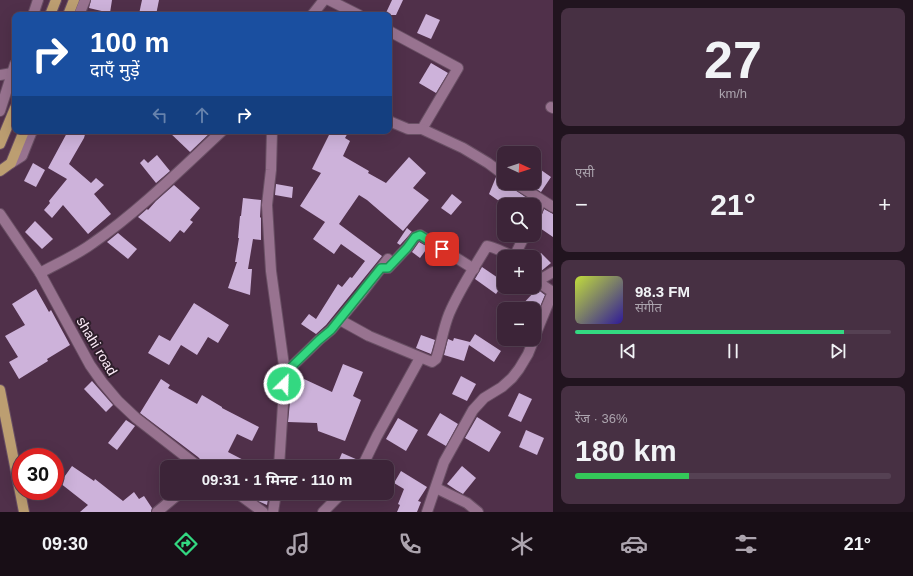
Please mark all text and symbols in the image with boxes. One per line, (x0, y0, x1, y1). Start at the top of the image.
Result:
text: 100 m (90, 27, 169, 58)
icon: right (24, 28, 76, 80)
text: 27 (704, 31, 762, 89)
text: दाएँ मुड़ें (90, 60, 140, 80)
text: km/h (719, 86, 747, 101)
icon: left (149, 104, 171, 126)
icon: ahead (191, 104, 213, 126)
icon: right (233, 104, 255, 126)
north arrow (497, 146, 541, 190)
map controls (497, 146, 541, 346)
text: एसी (575, 165, 594, 180)
text: 21° (710, 188, 756, 221)
text: − (575, 192, 588, 217)
text: + (878, 192, 891, 217)
button: search (497, 198, 541, 242)
pin (425, 232, 459, 266)
icon: arrive (431, 238, 453, 260)
button: + (497, 250, 541, 294)
text: 98.3 FM (635, 283, 690, 300)
text: संगीत (635, 300, 662, 315)
button: − (497, 302, 541, 346)
street label: shahi road (73, 314, 121, 378)
icon: previous (617, 340, 639, 362)
icon: pause (722, 340, 744, 362)
icon: next (827, 340, 849, 362)
position arrow (263, 363, 305, 405)
text: रेंज · 36% (575, 411, 628, 426)
text: 180 km (575, 434, 677, 467)
speed limit sign: 30 (12, 448, 64, 500)
text: 09:31 · 1 मिनट · 110 m (202, 471, 352, 488)
icon: directions (172, 530, 200, 558)
icon: music (284, 530, 312, 558)
icon: phone (396, 530, 424, 558)
icon: climate (508, 530, 536, 558)
icon: car (620, 530, 648, 558)
icon: filters (732, 530, 760, 558)
text: 09:30 (42, 534, 88, 554)
text: 21° (844, 534, 871, 554)

